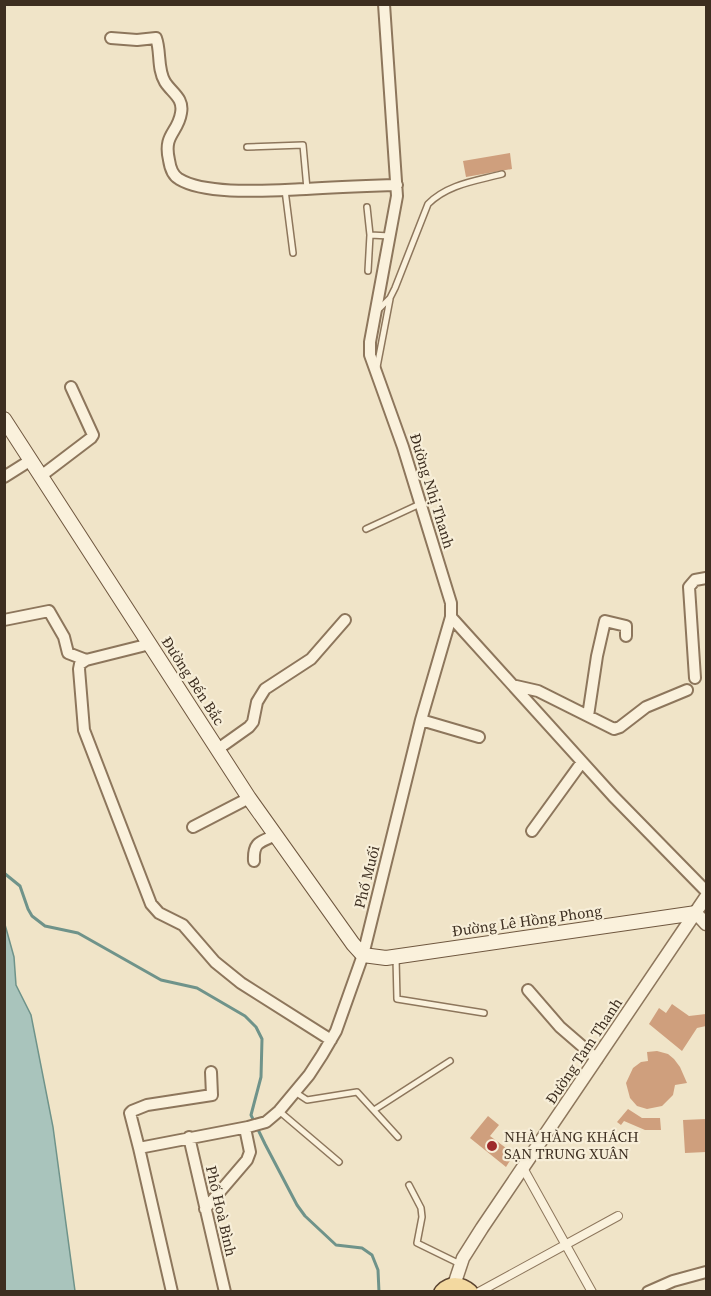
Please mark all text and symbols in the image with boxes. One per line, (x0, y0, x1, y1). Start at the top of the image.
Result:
street label: Đường Nhị Thanh (405, 431, 460, 551)
street label: Đường Bến Bắc (157, 632, 230, 729)
street label: Phố Muối (349, 843, 384, 911)
street label: Đường Lê Hồng Phong (451, 900, 603, 941)
street label: Đường Tam Thanh (540, 993, 627, 1108)
place label: NHÀ HÀNG KHÁCH SẠN TRUNG XUÂN (504, 1126, 639, 1164)
marker: NHÀ HÀNG KHÁCH SẠN TRUNG XUÂN (485, 1139, 499, 1153)
street label: Phố Hoà Bình (201, 1163, 242, 1258)

